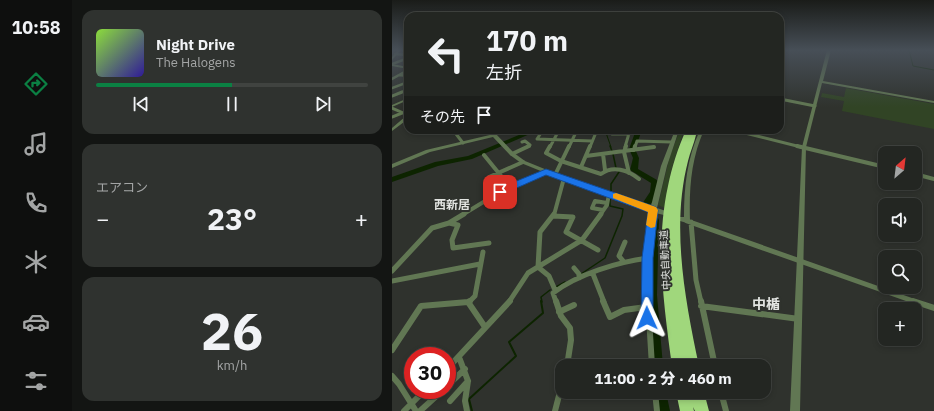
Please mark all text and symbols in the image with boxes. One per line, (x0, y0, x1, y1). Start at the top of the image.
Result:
text: 10:58 (11, 16, 61, 39)
text: 170 m (486, 22, 568, 59)
icon: left (420, 28, 472, 80)
text: Night Drive (156, 35, 235, 54)
text: The Halogens (156, 54, 236, 71)
text: 左折 (486, 61, 522, 84)
icon: directions (22, 70, 50, 98)
icon: previous (130, 93, 152, 115)
icon: pause (221, 93, 243, 115)
icon: next (312, 93, 334, 115)
icon: arrive (473, 104, 495, 126)
text: その先 (420, 107, 465, 126)
icon: music (22, 130, 50, 158)
north arrow (878, 146, 922, 190)
map controls (878, 146, 922, 346)
pin (483, 175, 517, 209)
text: エアコン (96, 179, 148, 196)
icon: arrive (489, 181, 511, 203)
icon: phone (22, 189, 50, 217)
district label: 西新居 (434, 197, 470, 212)
button: sound (878, 198, 922, 242)
text: 23° (207, 199, 257, 238)
text: − (96, 204, 109, 233)
text: + (355, 204, 368, 233)
street label: 中央自動車道 (657, 230, 673, 290)
icon: climate (22, 248, 50, 276)
button: search (878, 250, 922, 294)
district label: 中楯 (752, 295, 780, 313)
text: 26 (201, 297, 263, 364)
position arrow (626, 297, 668, 339)
button: + (878, 302, 922, 346)
icon: car (22, 308, 50, 336)
speed limit sign: 30 (404, 347, 456, 399)
text: km/h (217, 357, 247, 374)
icon: filters (22, 367, 50, 395)
text: 11:00 · 2 分 · 460 m (594, 369, 732, 388)

